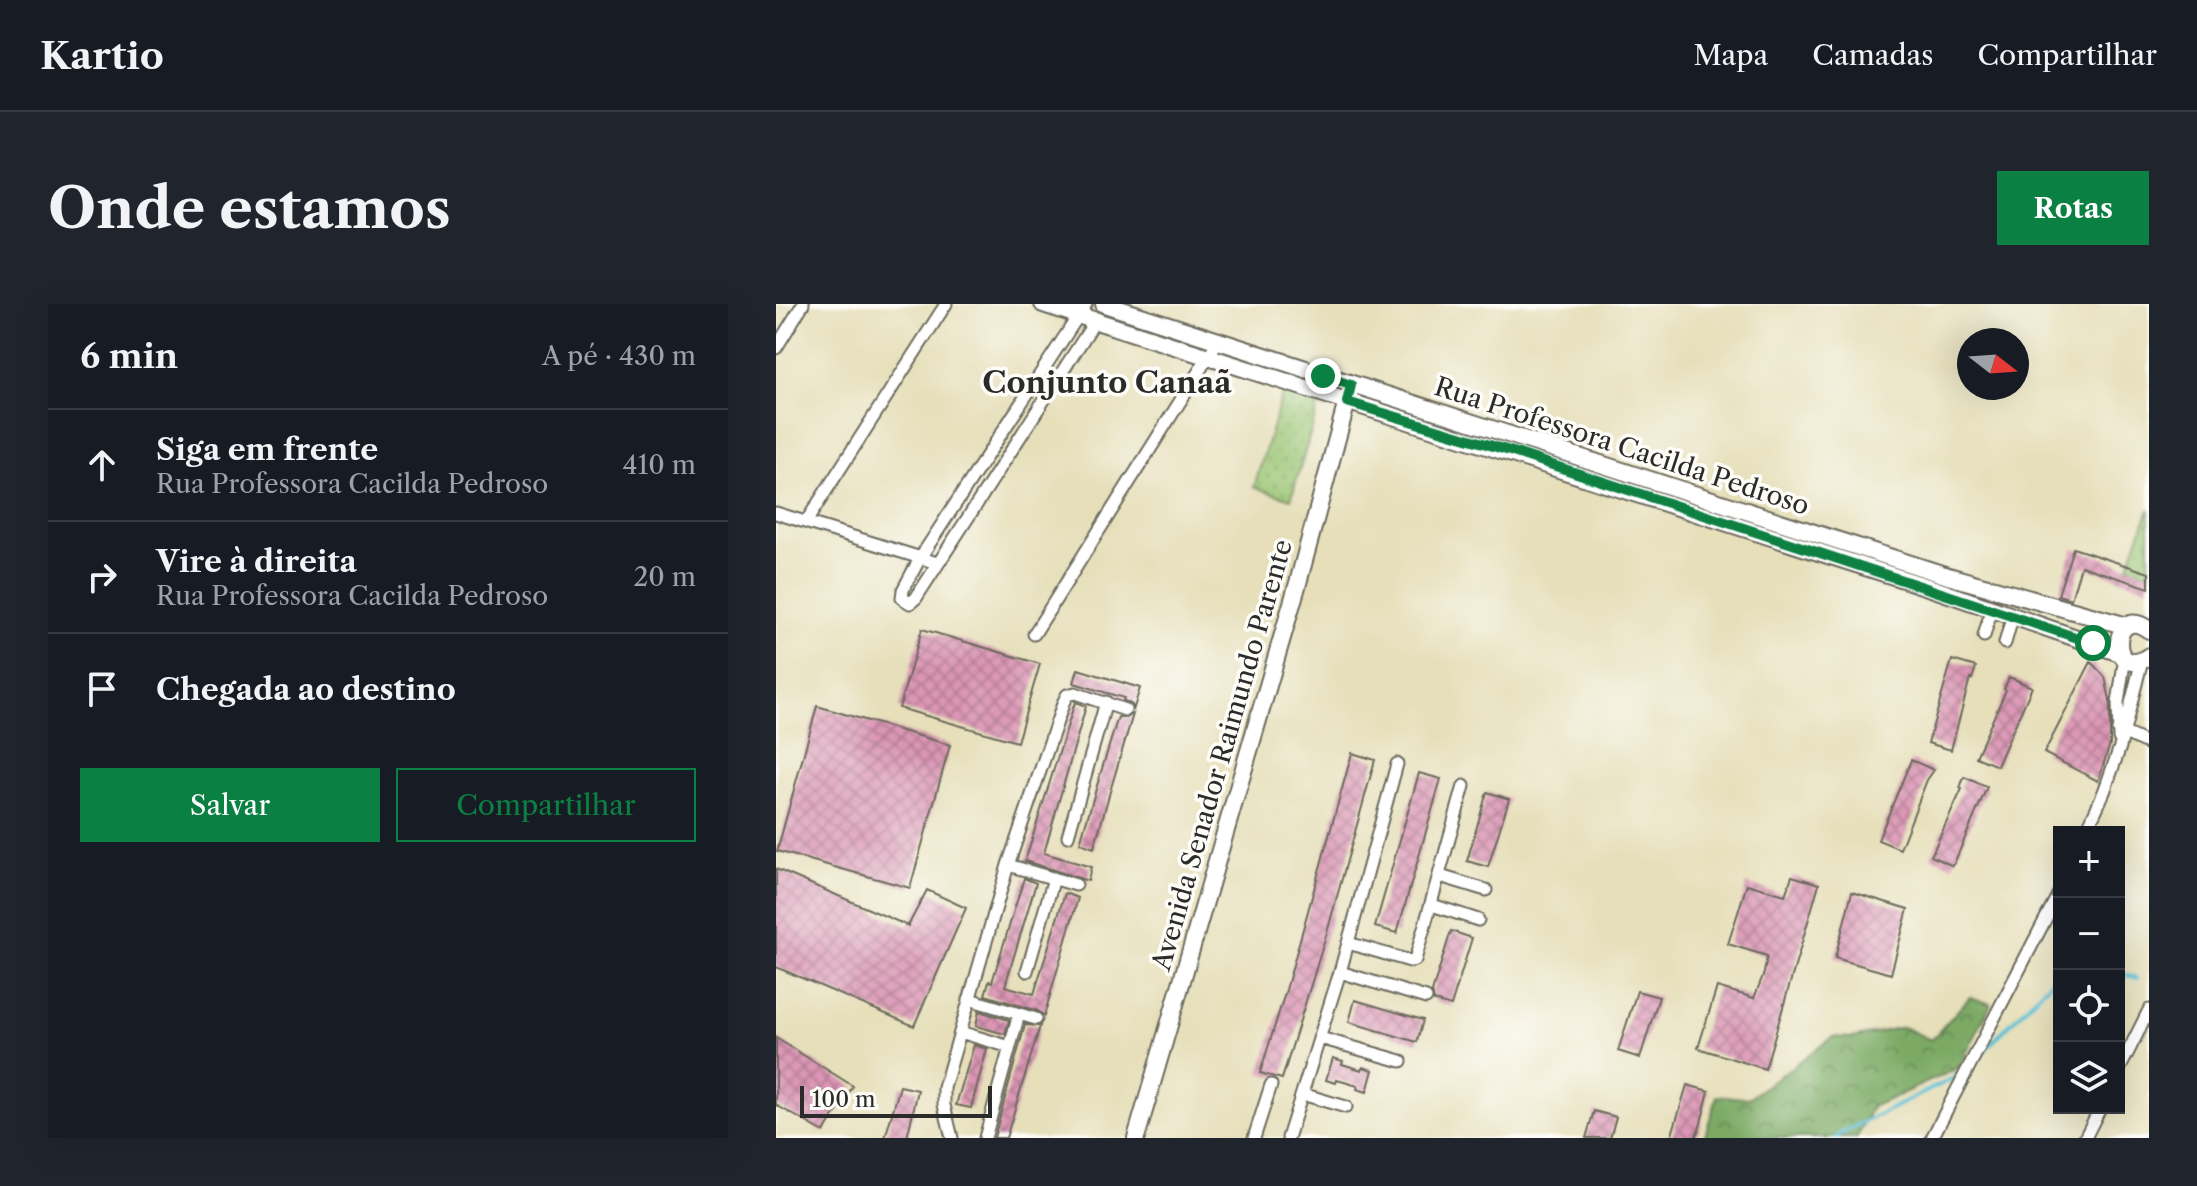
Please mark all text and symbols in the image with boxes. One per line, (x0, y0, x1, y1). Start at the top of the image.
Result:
text: Kartio (40, 32, 164, 79)
text: Mapa (1693, 38, 1768, 72)
text: Camadas (1812, 38, 1934, 72)
text: Compartilhar (1978, 38, 2157, 72)
button: Rotas (1997, 171, 2149, 245)
text: Onde estamos (48, 174, 451, 243)
north arrow (1957, 328, 2029, 400)
text: 6 min (80, 335, 178, 377)
text: A pé · 430 m (542, 340, 696, 372)
route end (1305, 358, 1341, 394)
district label: Conjunto Canaã (982, 364, 1232, 401)
street label: Rua Professora Cacilda Pedroso (1431, 370, 1813, 522)
text: Siga em frente (156, 431, 378, 468)
icon: ahead (80, 443, 124, 487)
text: 410 m (622, 449, 696, 481)
text: Rua Professora Cacilda Pedroso (156, 468, 548, 500)
street label: Avenida Senador Raimundo Parente (1145, 536, 1299, 975)
text: Vire à direita (156, 543, 357, 580)
icon: right (80, 555, 124, 599)
text: 20 m (633, 561, 696, 593)
text: Rua Professora Cacilda Pedroso (156, 580, 548, 612)
route start (2075, 625, 2111, 661)
icon: arrive (80, 667, 124, 711)
text: Chegada ao destino (156, 671, 456, 708)
button: Salvar (80, 768, 380, 842)
button: Compartilhar (396, 768, 696, 842)
map controls (2053, 826, 2125, 1114)
button: + (2053, 826, 2125, 898)
button: − (2053, 898, 2125, 970)
button: locate (2053, 970, 2125, 1042)
button: layers (2053, 1042, 2125, 1114)
scale bar (800, 1082, 992, 1118)
text: 100 m (812, 1086, 875, 1113)

